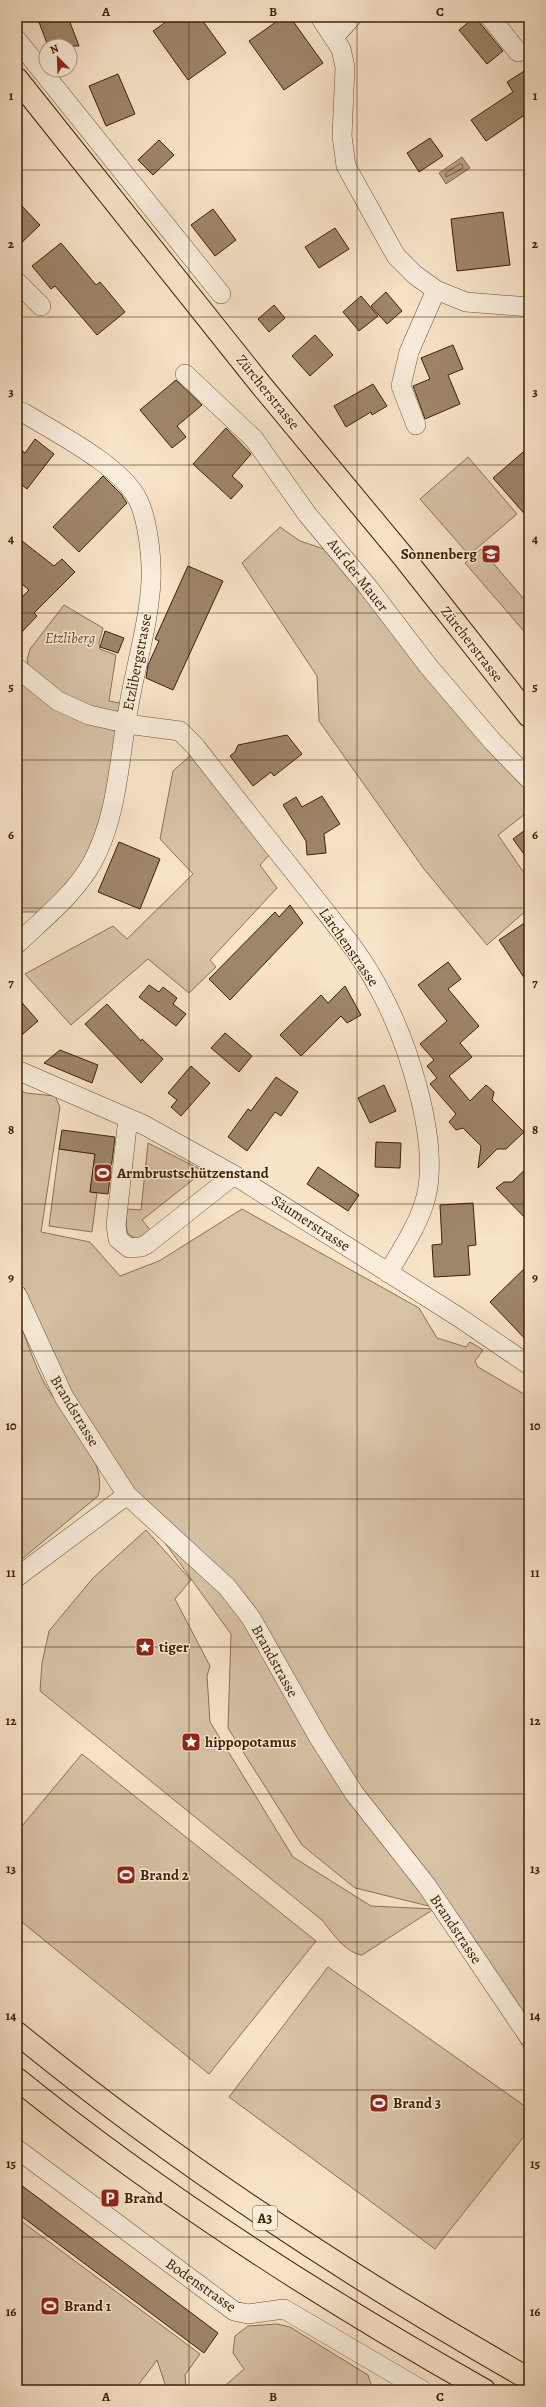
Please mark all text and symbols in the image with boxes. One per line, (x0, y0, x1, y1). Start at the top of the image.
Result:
text: A (101, 3, 111, 20)
text: B (269, 3, 277, 20)
text: C (436, 3, 444, 20)
north arrow (38, 38, 78, 78)
text: N (48, 41, 61, 58)
text: 1 (9, 87, 14, 104)
text: 1 (533, 87, 538, 104)
text: 2 (8, 235, 15, 252)
text: 2 (532, 235, 539, 252)
street label: Zürcherstrasse (232, 350, 305, 434)
text: 3 (8, 383, 14, 400)
text: 3 (532, 383, 538, 400)
text: 4 (8, 530, 14, 547)
text: 4 (532, 530, 538, 547)
street label: Auf der Mauer (322, 533, 393, 616)
school or university icon: Sonnenberg (480, 543, 502, 565)
place label: Sonnenberg (401, 544, 477, 564)
street label: Zürcherstrasse (436, 602, 508, 686)
street label: Etzlibergstrasse (118, 611, 156, 712)
park label: Etzliberg (45, 628, 95, 648)
text: 5 (8, 678, 14, 695)
text: 5 (532, 678, 538, 695)
text: 6 (8, 826, 14, 843)
text: 6 (532, 826, 538, 843)
street label: Lärchenstrasse (314, 904, 384, 991)
text: 7 (8, 974, 14, 991)
text: 7 (532, 974, 538, 991)
text: 8 (8, 1121, 14, 1138)
text: 8 (532, 1121, 538, 1138)
sports icon: Armbrustschützenstand (92, 1162, 114, 1184)
place label: Armbrustschützenstand (116, 1163, 270, 1183)
street label: Säumerstrasse (268, 1190, 354, 1256)
text: 9 (8, 1269, 14, 1286)
text: 9 (532, 1269, 538, 1286)
street label: Brandstrasse (46, 1372, 104, 1451)
text: 10 (5, 1417, 17, 1434)
text: 10 (529, 1417, 541, 1434)
text: 11 (6, 1564, 16, 1581)
text: 11 (530, 1564, 540, 1581)
street label: Brandstrasse (247, 1621, 303, 1701)
place icon: tiger (134, 1636, 156, 1658)
place label: tiger (159, 1637, 189, 1657)
text: 12 (6, 1712, 17, 1729)
text: 12 (530, 1712, 541, 1729)
place icon: hippopotamus (180, 1731, 202, 1753)
place label: hippopotamus (205, 1732, 296, 1752)
text: 13 (6, 1860, 17, 1877)
text: 13 (530, 1860, 541, 1877)
sports icon: Brand 2 (115, 1864, 137, 1886)
place label: Brand 2 (140, 1865, 190, 1885)
street label: Brandstrasse (425, 1890, 487, 1968)
text: 14 (6, 2007, 16, 2024)
text: 14 (530, 2007, 540, 2024)
sports icon: Brand 3 (368, 2092, 390, 2114)
place label: Brand 3 (393, 2093, 441, 2113)
text: 15 (6, 2155, 17, 2172)
text: 15 (530, 2155, 541, 2172)
parking icon: Brand (99, 2187, 121, 2209)
place label: Brand (124, 2188, 164, 2208)
road number: A3 (253, 2206, 277, 2230)
street label: Bodenstrasse (162, 2253, 240, 2317)
sports icon: Brand 1 (39, 2295, 61, 2317)
place label: Brand 1 (64, 2296, 112, 2316)
text: 16 (6, 2303, 16, 2320)
text: 16 (530, 2303, 540, 2320)
text: A (101, 2388, 111, 2405)
text: B (269, 2388, 277, 2405)
text: C (436, 2388, 444, 2405)

